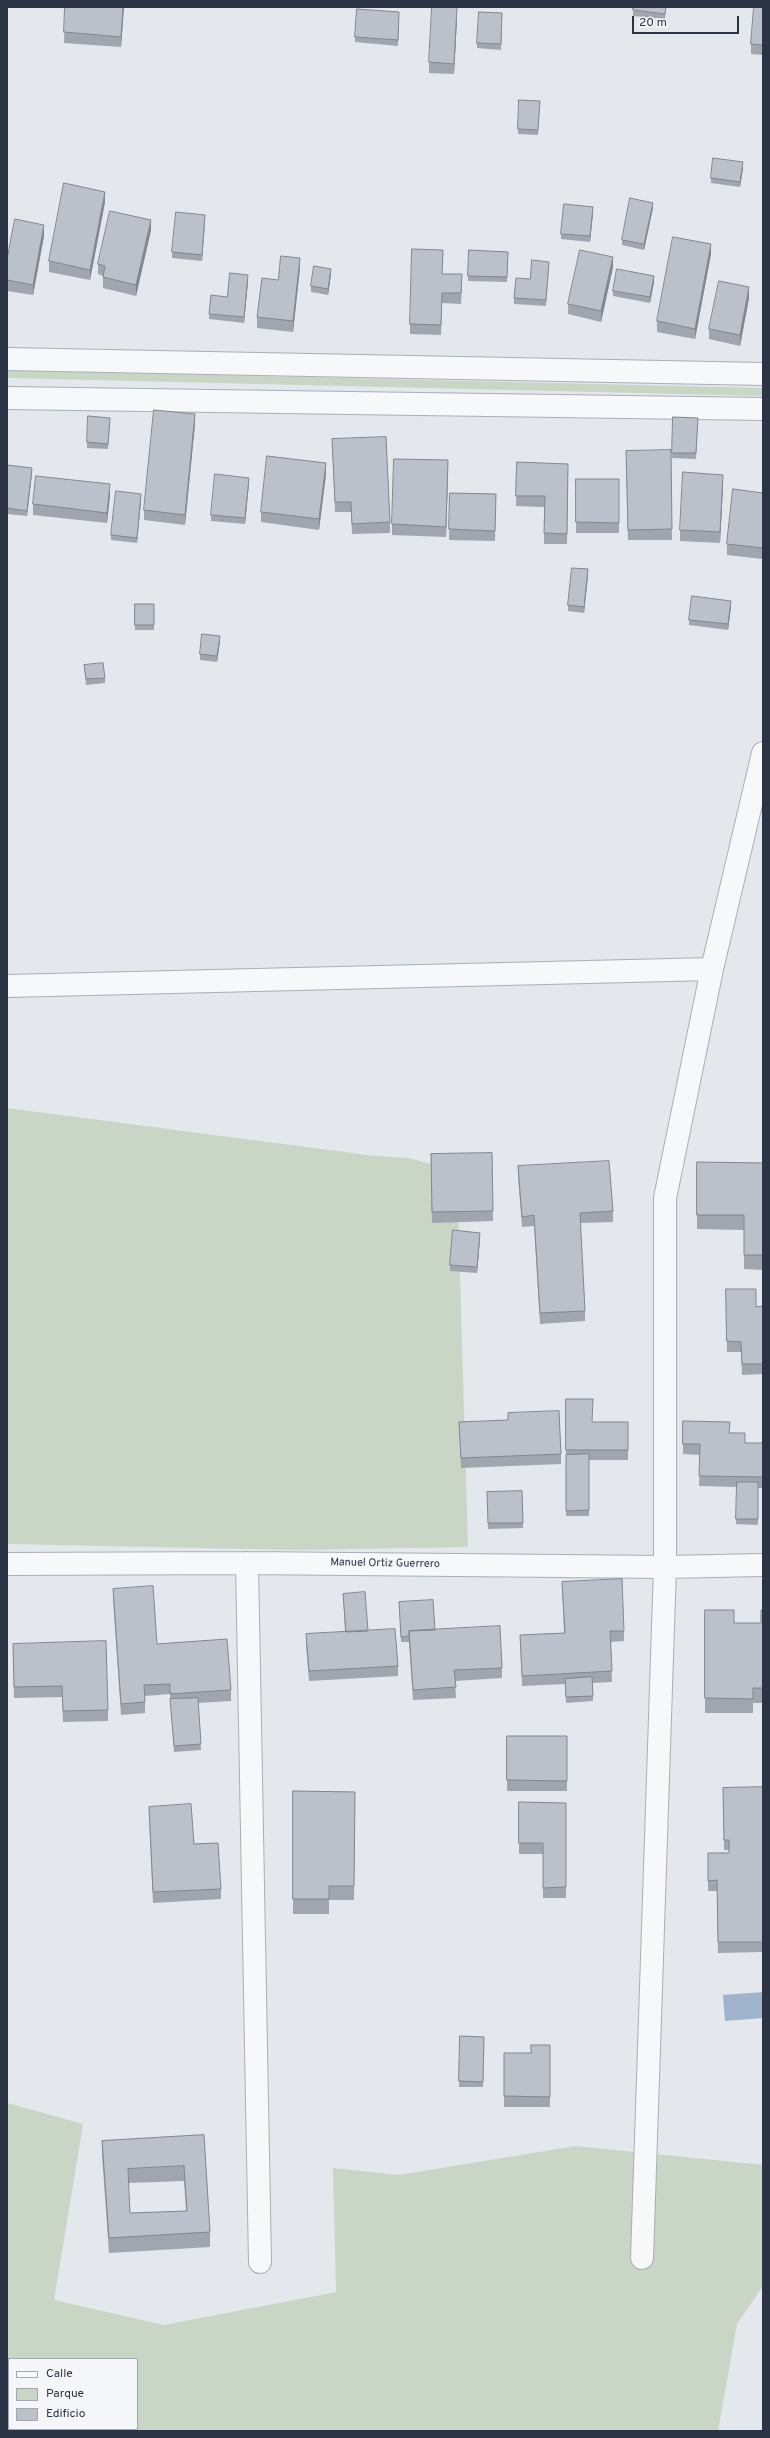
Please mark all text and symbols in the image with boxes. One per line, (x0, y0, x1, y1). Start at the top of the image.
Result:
scale bar (634, 8, 741, 34)
text: 20 m (639, 15, 667, 31)
street label: Manuel Ortiz Guerrero (330, 1556, 440, 1572)
legend (8, 2358, 138, 2430)
text: Calle (46, 2366, 73, 2382)
text: Parque (46, 2386, 84, 2402)
text: Edificio (46, 2406, 85, 2422)

